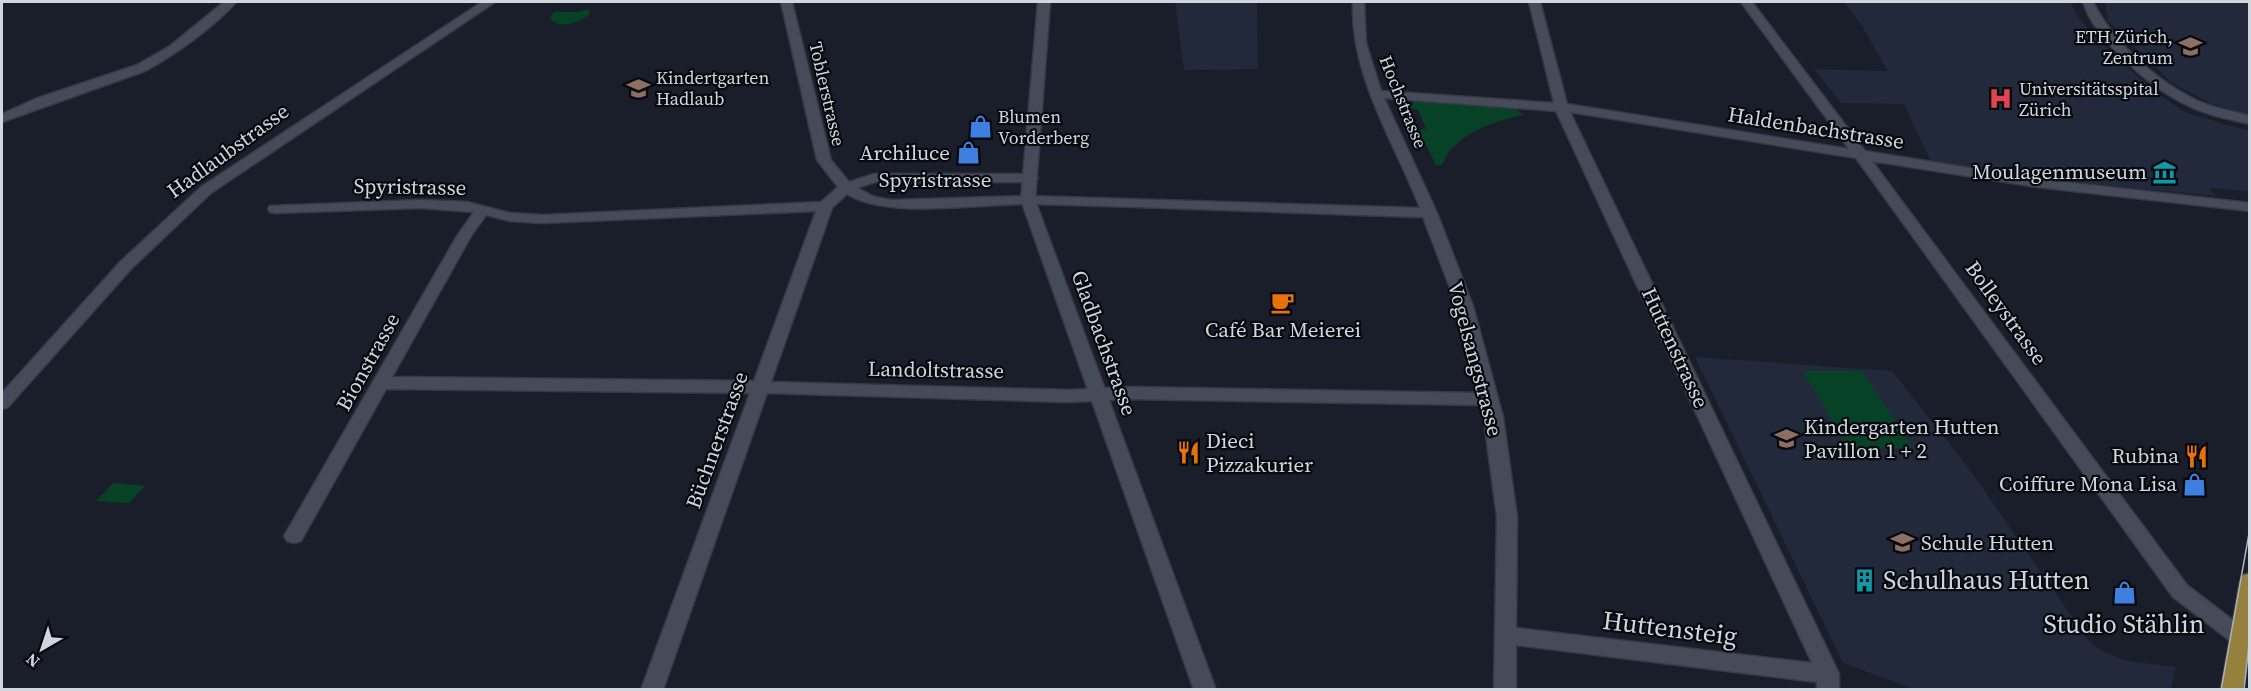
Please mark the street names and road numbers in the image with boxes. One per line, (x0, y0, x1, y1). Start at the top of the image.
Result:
street label: Toblerstrasse (803, 39, 852, 149)
street label: Hochstrasse (1373, 52, 1433, 152)
street label: Hadlaubstrasse (161, 97, 294, 205)
street label: Haldenbachstrasse (1726, 99, 1906, 156)
street label: Spyristrasse (879, 165, 991, 194)
street label: Spyristrasse (353, 171, 467, 202)
street label: Bolleystrasse (1959, 255, 2054, 371)
street label: Gladbachstrasse (1065, 266, 1144, 420)
street label: Vogelsangstrasse (1441, 278, 1510, 439)
street label: Huttenstrasse (1635, 283, 1716, 413)
street label: Bionstrasse (329, 308, 406, 416)
street label: Landoltstrasse (868, 354, 1004, 385)
street label: Büchnerstrasse (678, 367, 755, 512)
street label: Huttensteig (1601, 602, 1739, 654)

